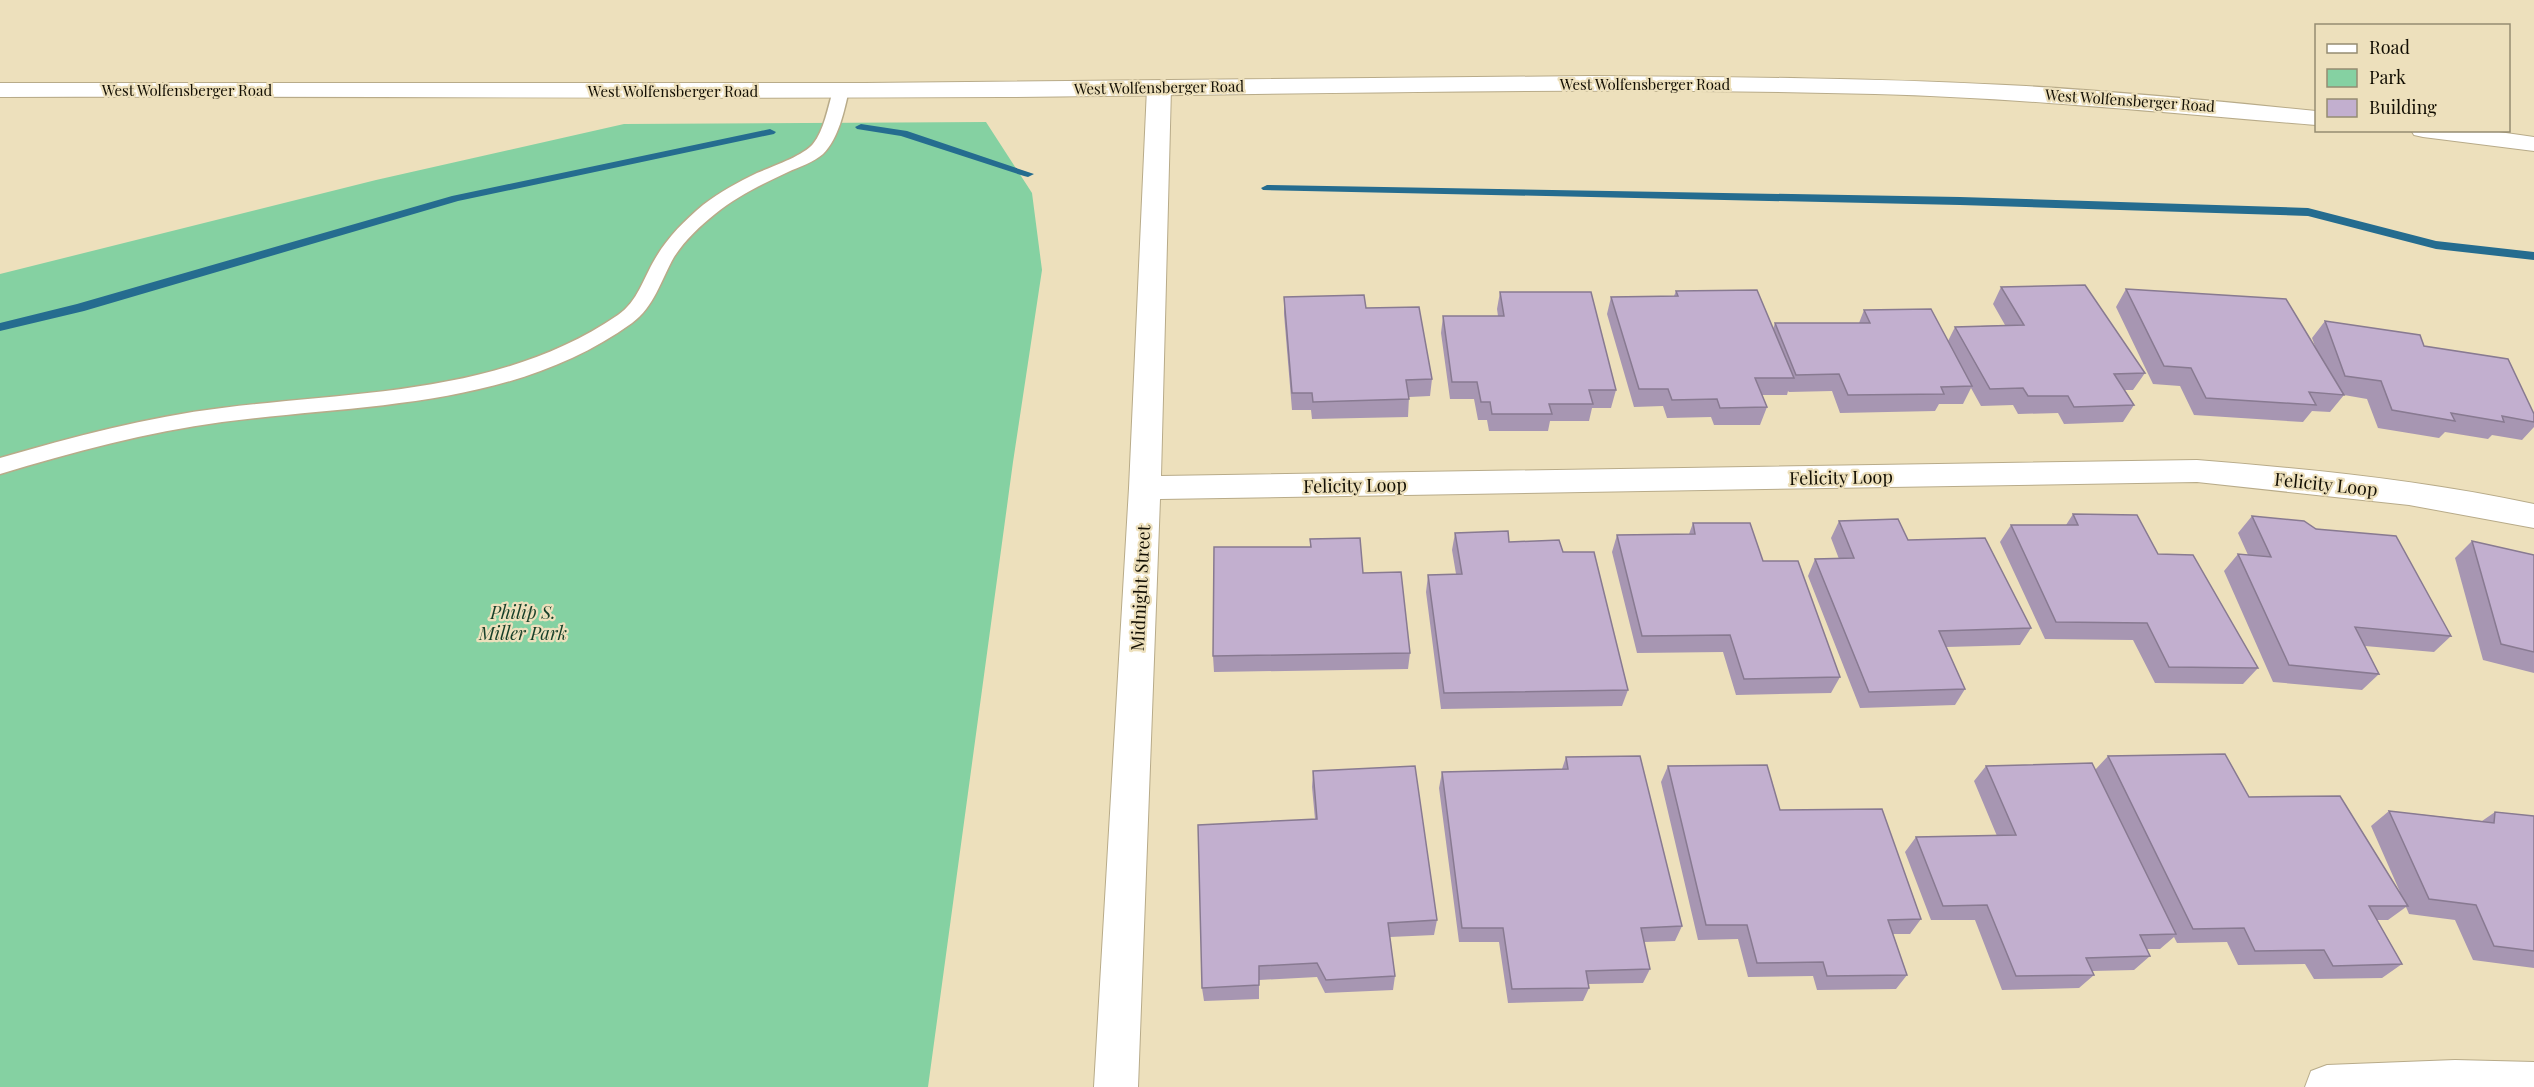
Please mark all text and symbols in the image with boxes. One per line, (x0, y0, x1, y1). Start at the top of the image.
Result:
legend (2315, 24, 2510, 132)
text: Road (2369, 35, 2410, 59)
text: Park (2369, 65, 2406, 89)
street label: West Wolfensberger Road (1559, 74, 1730, 94)
street label: West Wolfensberger Road (1073, 76, 1245, 99)
street label: West Wolfensberger Road (101, 80, 272, 100)
street label: West Wolfensberger Road (587, 81, 758, 101)
street label: West Wolfensberger Road (2043, 84, 2216, 116)
text: Building (2369, 95, 2437, 119)
street label: Felicity Loop (1789, 464, 1893, 490)
street label: Felicity Loop (2273, 467, 2379, 501)
street label: Felicity Loop (1303, 472, 1407, 498)
street label: Midnight Street (1125, 524, 1155, 652)
park label: Philip S. Miller Park (478, 600, 567, 645)

